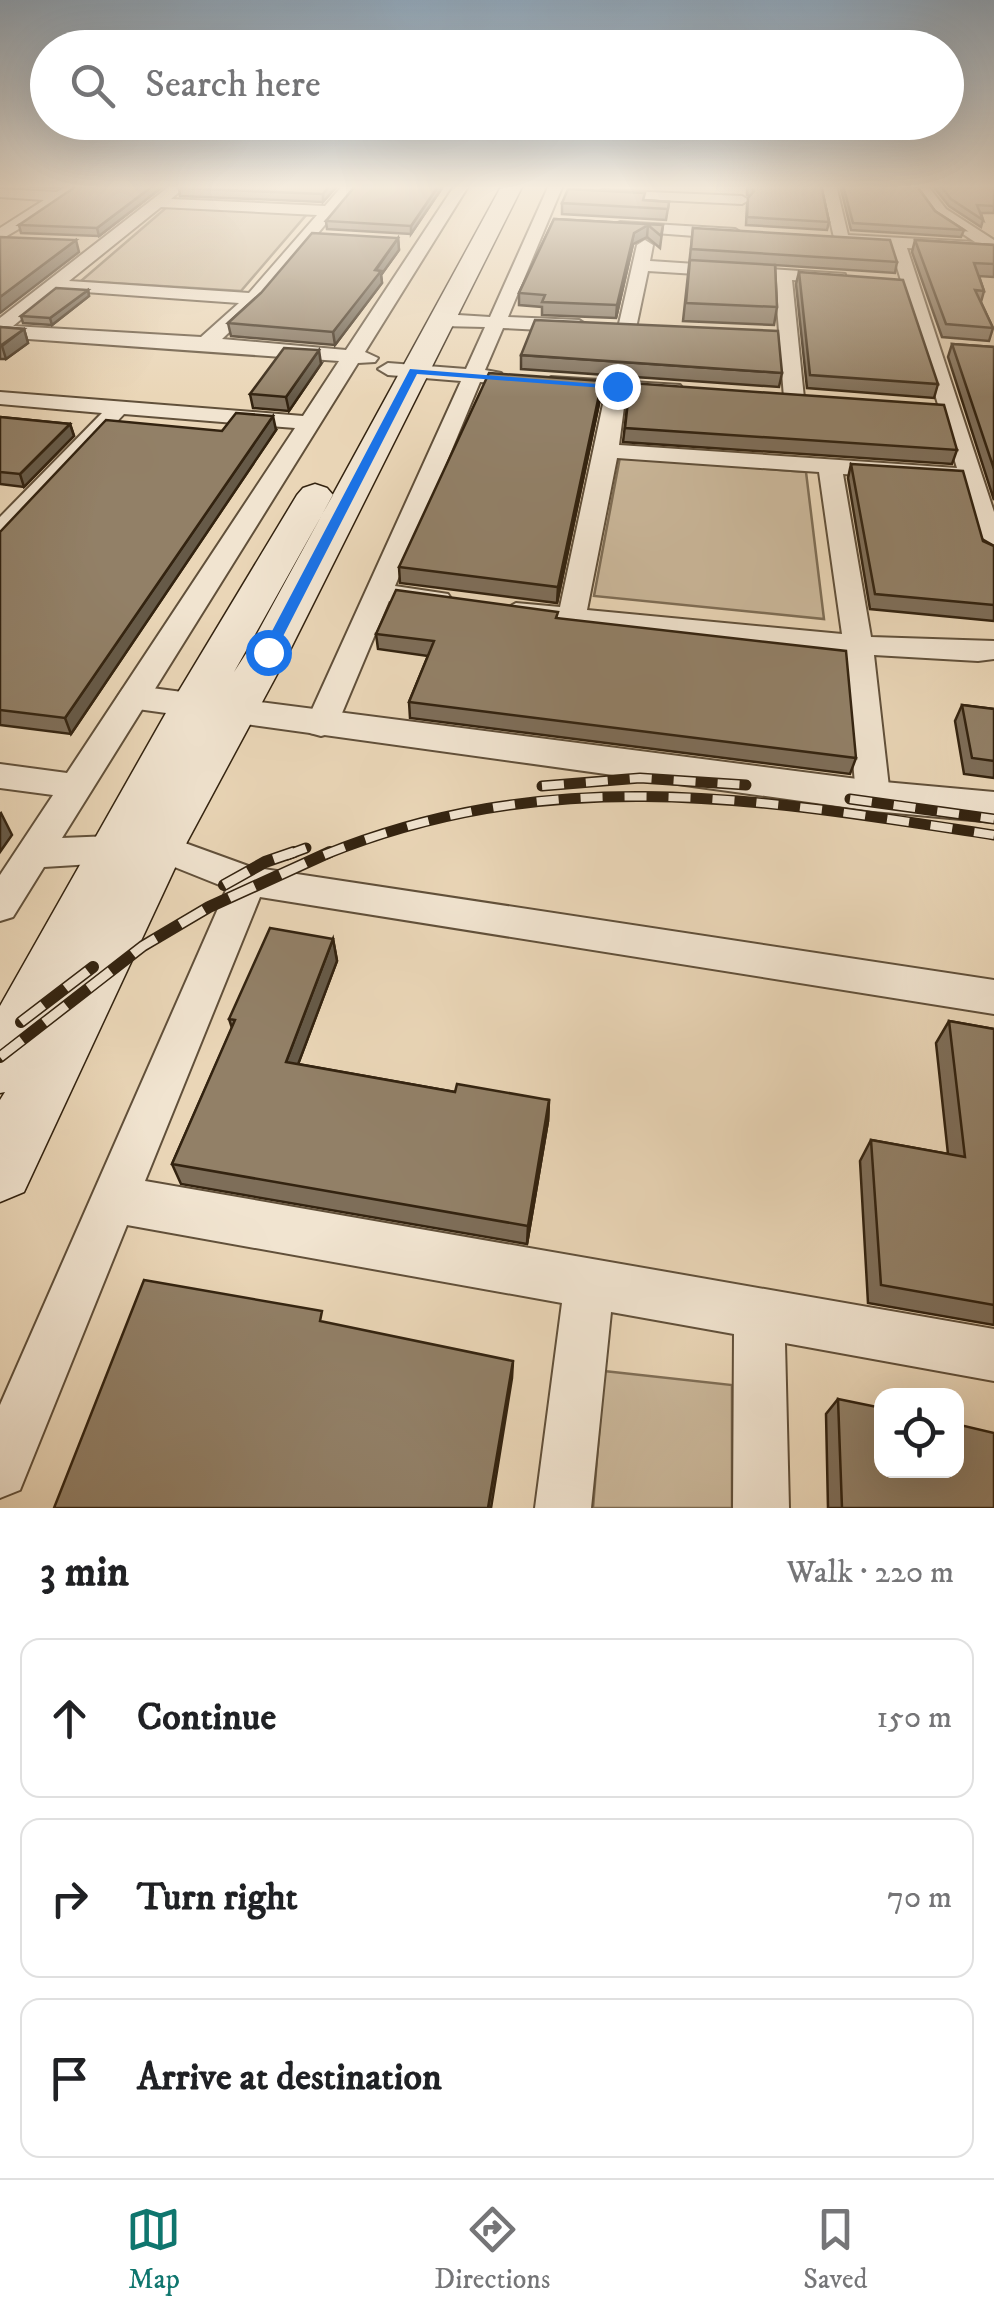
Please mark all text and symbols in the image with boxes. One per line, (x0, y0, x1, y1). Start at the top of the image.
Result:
search box (30, 30, 964, 140)
icon: search (65, 58, 120, 113)
text: Search here (145, 61, 321, 109)
route end (595, 364, 641, 410)
route start (246, 630, 292, 676)
map controls (874, 1388, 964, 1478)
button: locate (874, 1388, 964, 1478)
text: 3 min (40, 1547, 129, 1599)
text: Walk · 220 m (787, 1553, 954, 1593)
icon: ahead (42, 1691, 97, 1746)
text: Continue (137, 1694, 276, 1742)
text: 150 m (876, 1698, 952, 1738)
icon: right (42, 1871, 97, 1926)
text: Turn right (137, 1874, 298, 1922)
text: 70 m (887, 1878, 952, 1918)
icon: arrive (42, 2051, 97, 2106)
text: Arrive at destination (137, 2054, 442, 2102)
tab: Map (126, 2202, 181, 2297)
tab: Directions (434, 2202, 550, 2297)
tab: Saved (803, 2202, 868, 2297)

